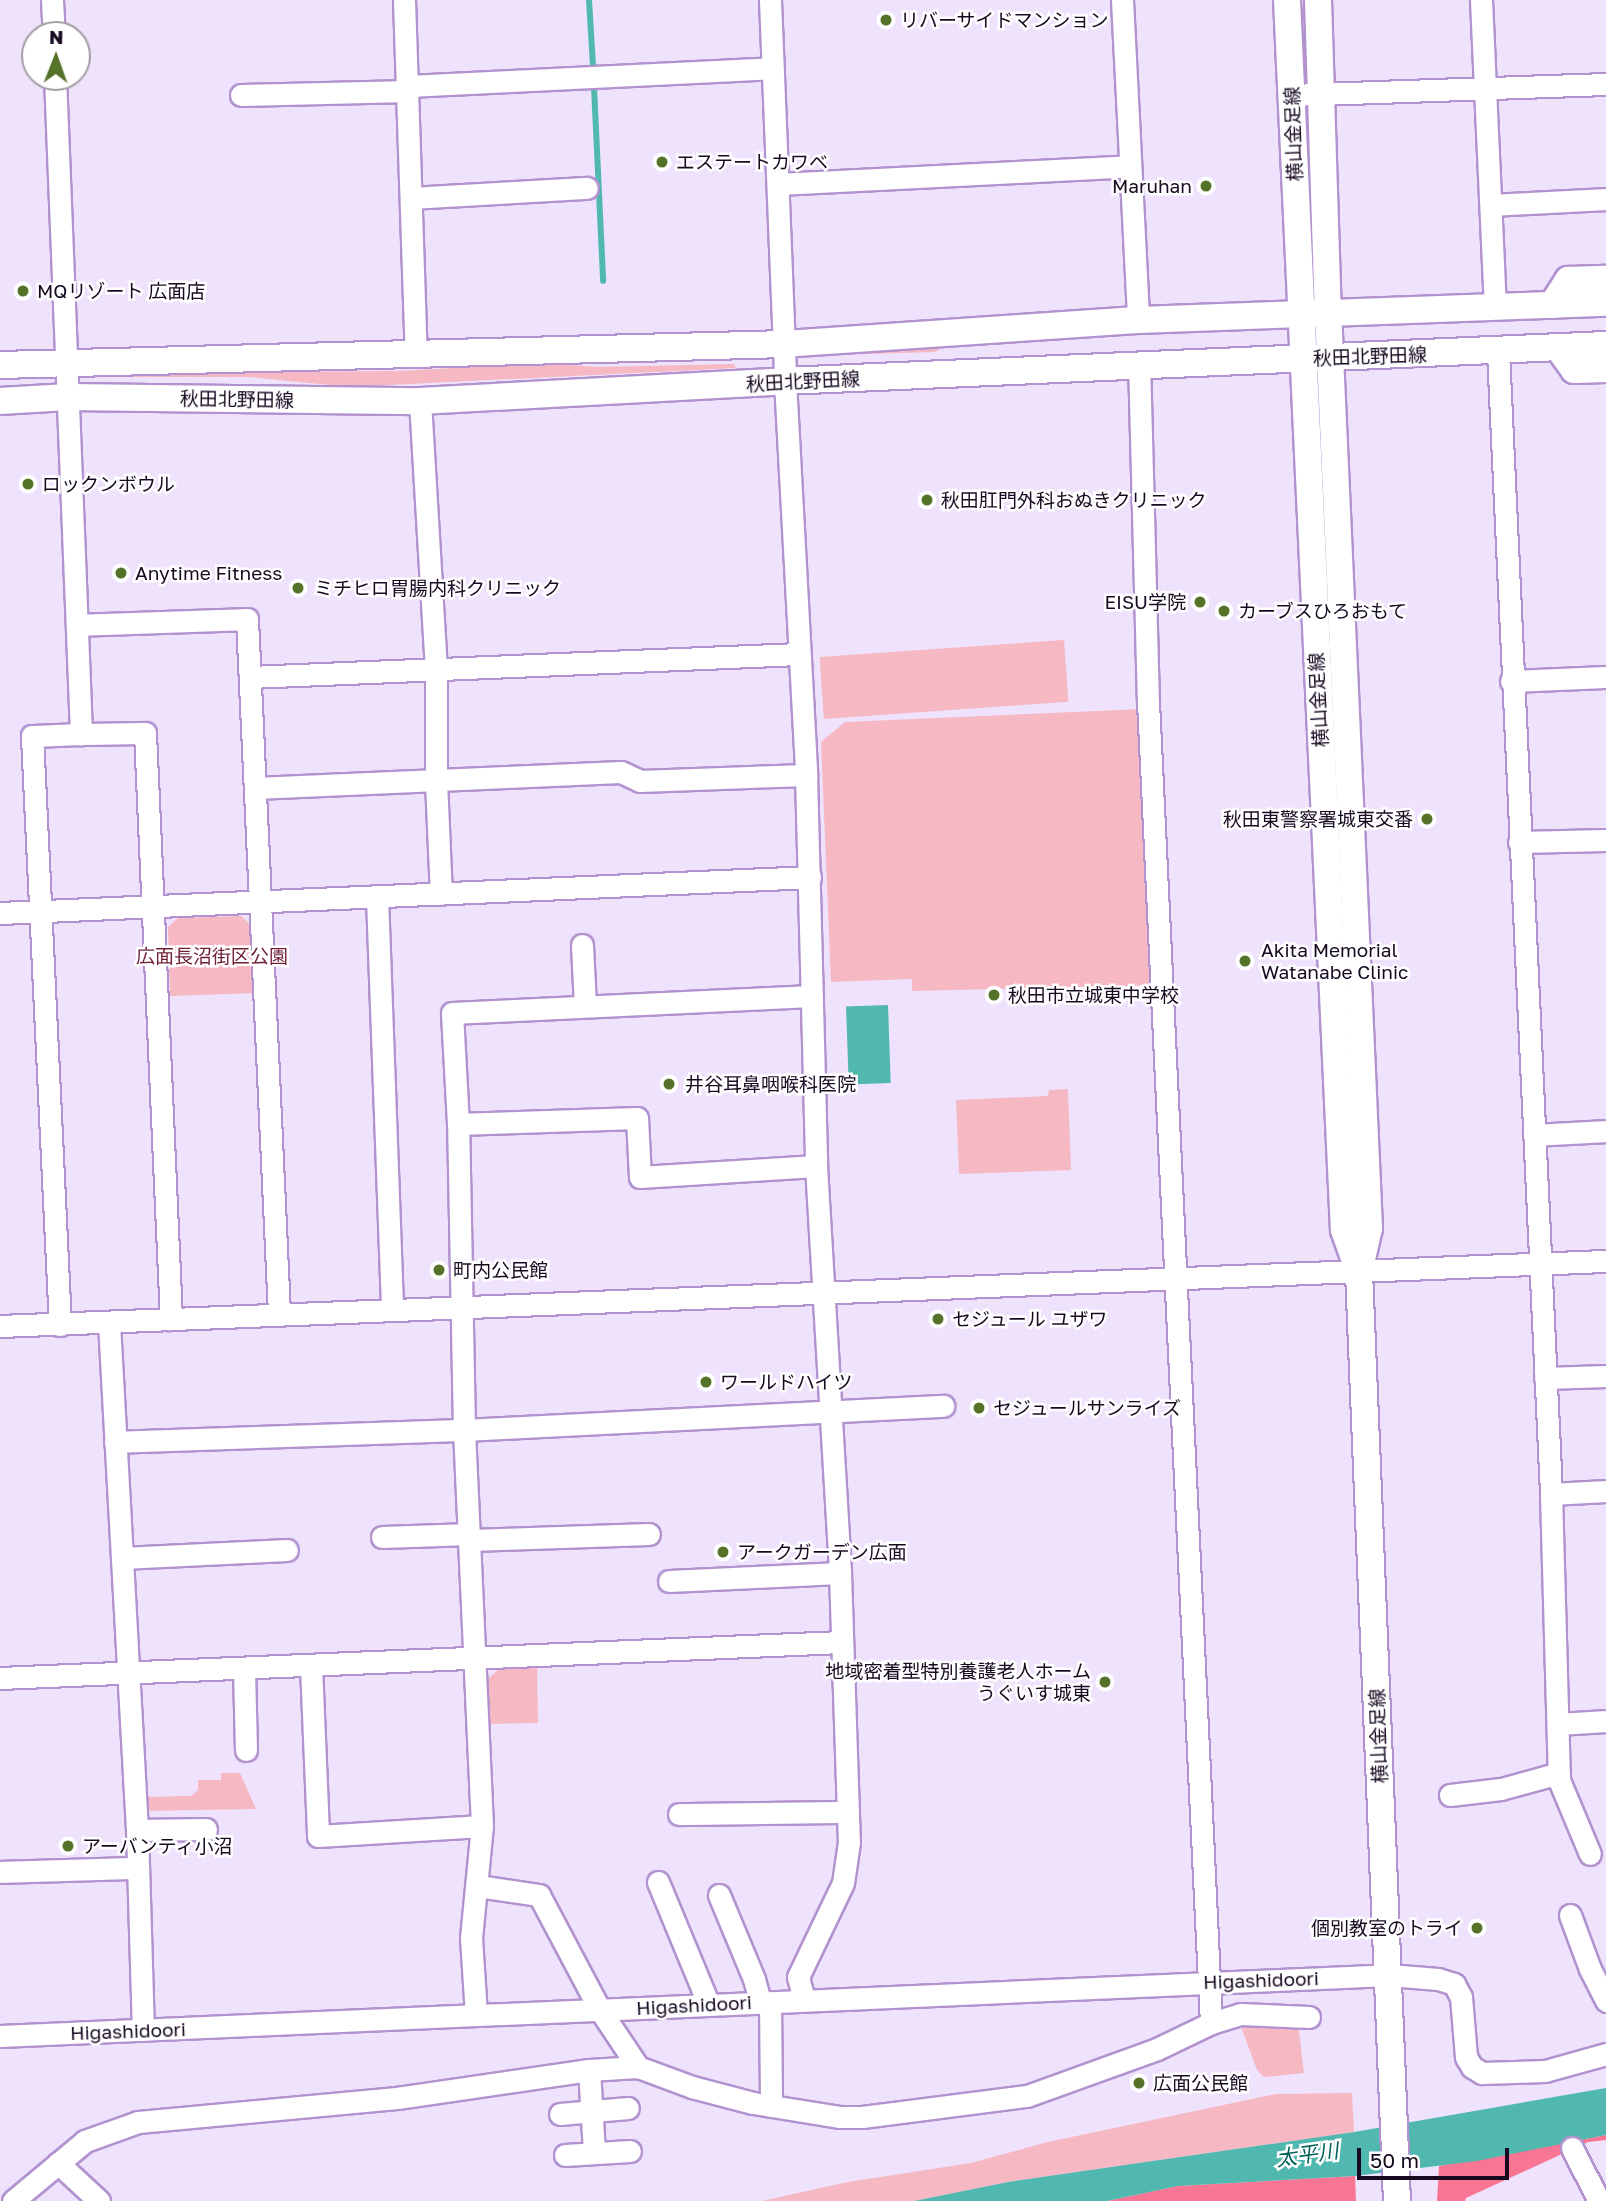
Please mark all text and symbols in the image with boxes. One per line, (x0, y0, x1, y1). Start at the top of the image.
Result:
place label: リバーサイドマンション (900, 9, 1109, 31)
marker: リバーサイドマンション (878, 12, 894, 28)
north arrow (21, 21, 91, 91)
text: N (49, 25, 64, 48)
street label: 横山金足線 (1280, 86, 1306, 182)
place label: エステートカワベ (676, 151, 828, 173)
marker: エステートカワベ (654, 154, 670, 170)
place label: Maruhan (1112, 175, 1192, 197)
marker: Maruhan (1198, 178, 1214, 194)
place label: MQリゾート 広面店 (37, 280, 205, 302)
marker: MQリゾート 広面店 (15, 283, 31, 299)
street label: 秋田北野田線 (1313, 343, 1427, 369)
street label: 秋田北野田線 (745, 367, 861, 395)
street label: 秋田北野田線 (180, 387, 294, 411)
place label: ロックンボウル (42, 473, 175, 495)
marker: ロックンボウル (20, 476, 36, 492)
place label: 秋田肛門外科おぬきクリニック (941, 489, 1207, 511)
marker: 秋田肛門外科おぬきクリニック (919, 492, 935, 508)
place label: Anytime Fitness (135, 562, 282, 584)
marker: Anytime Fitness (113, 565, 129, 581)
place label: ミチヒロ胃腸内科クリニック (314, 577, 561, 599)
marker: ミチヒロ胃腸内科クリニック (288, 578, 308, 598)
place label: EISU学院 (1104, 591, 1186, 613)
marker: EISU学院 (1192, 594, 1208, 610)
place label: カーブスひろおもて (1238, 600, 1409, 622)
marker: カーブスひろおもて (1216, 603, 1232, 619)
street label: 横山金足線 (1304, 652, 1332, 748)
place label: 秋田東警察署城東交番 (1223, 808, 1413, 830)
marker: 秋田東警察署城東交番 (1419, 811, 1435, 827)
place label: Akita Memorial Watanabe Clinic (1261, 939, 1408, 983)
park label: 広面長沼街区公園 (136, 945, 288, 967)
marker: Akita Memorial Watanabe Clinic (1235, 951, 1255, 971)
place label: 秋田市立城東中学校 (1008, 984, 1179, 1006)
marker: 秋田市立城東中学校 (986, 987, 1002, 1003)
place label: 井谷耳鼻咽喉科医院 (685, 1073, 856, 1095)
marker: 井谷耳鼻咽喉科医院 (659, 1074, 679, 1094)
place label: 町内公民館 (453, 1259, 548, 1281)
marker: 町内公民館 (431, 1262, 447, 1278)
place label: セジュール ユザワ (952, 1308, 1109, 1330)
marker: セジュール ユザワ (930, 1311, 946, 1327)
place label: ワールドハイツ (720, 1371, 853, 1393)
marker: ワールドハイツ (698, 1374, 714, 1390)
place label: セジュールサンライズ (993, 1397, 1183, 1419)
marker: セジュールサンライズ (971, 1400, 987, 1416)
place label: アークガーデン広面 (737, 1541, 907, 1563)
marker: アークガーデン広面 (715, 1544, 731, 1560)
place label: 地域密着型特別養護老人ホーム うぐいす城東 (825, 1660, 1091, 1704)
marker: 地域密着型特別養護老人ホーム うぐいす城東 (1097, 1674, 1113, 1690)
street label: 横山金足線 (1365, 1688, 1391, 1784)
place label: アーバンティ小沼 (82, 1835, 233, 1857)
marker: アーバンティ小沼 (60, 1838, 76, 1854)
place label: 個別教室のトライ (1311, 1917, 1463, 1939)
marker: 個別教室のトライ (1469, 1920, 1485, 1936)
street label: Higashidoori (1203, 1967, 1319, 1993)
street label: Higashidoori (636, 1991, 752, 2019)
street label: Higashidoori (70, 2018, 186, 2044)
place label: 広面公民館 (1153, 2072, 1248, 2094)
marker: 広面公民館 (1131, 2075, 1147, 2091)
scale bar (1361, 2134, 1513, 2178)
water label: 太平川 (1274, 2137, 1340, 2171)
text: 50 m (1370, 2147, 1419, 2173)

